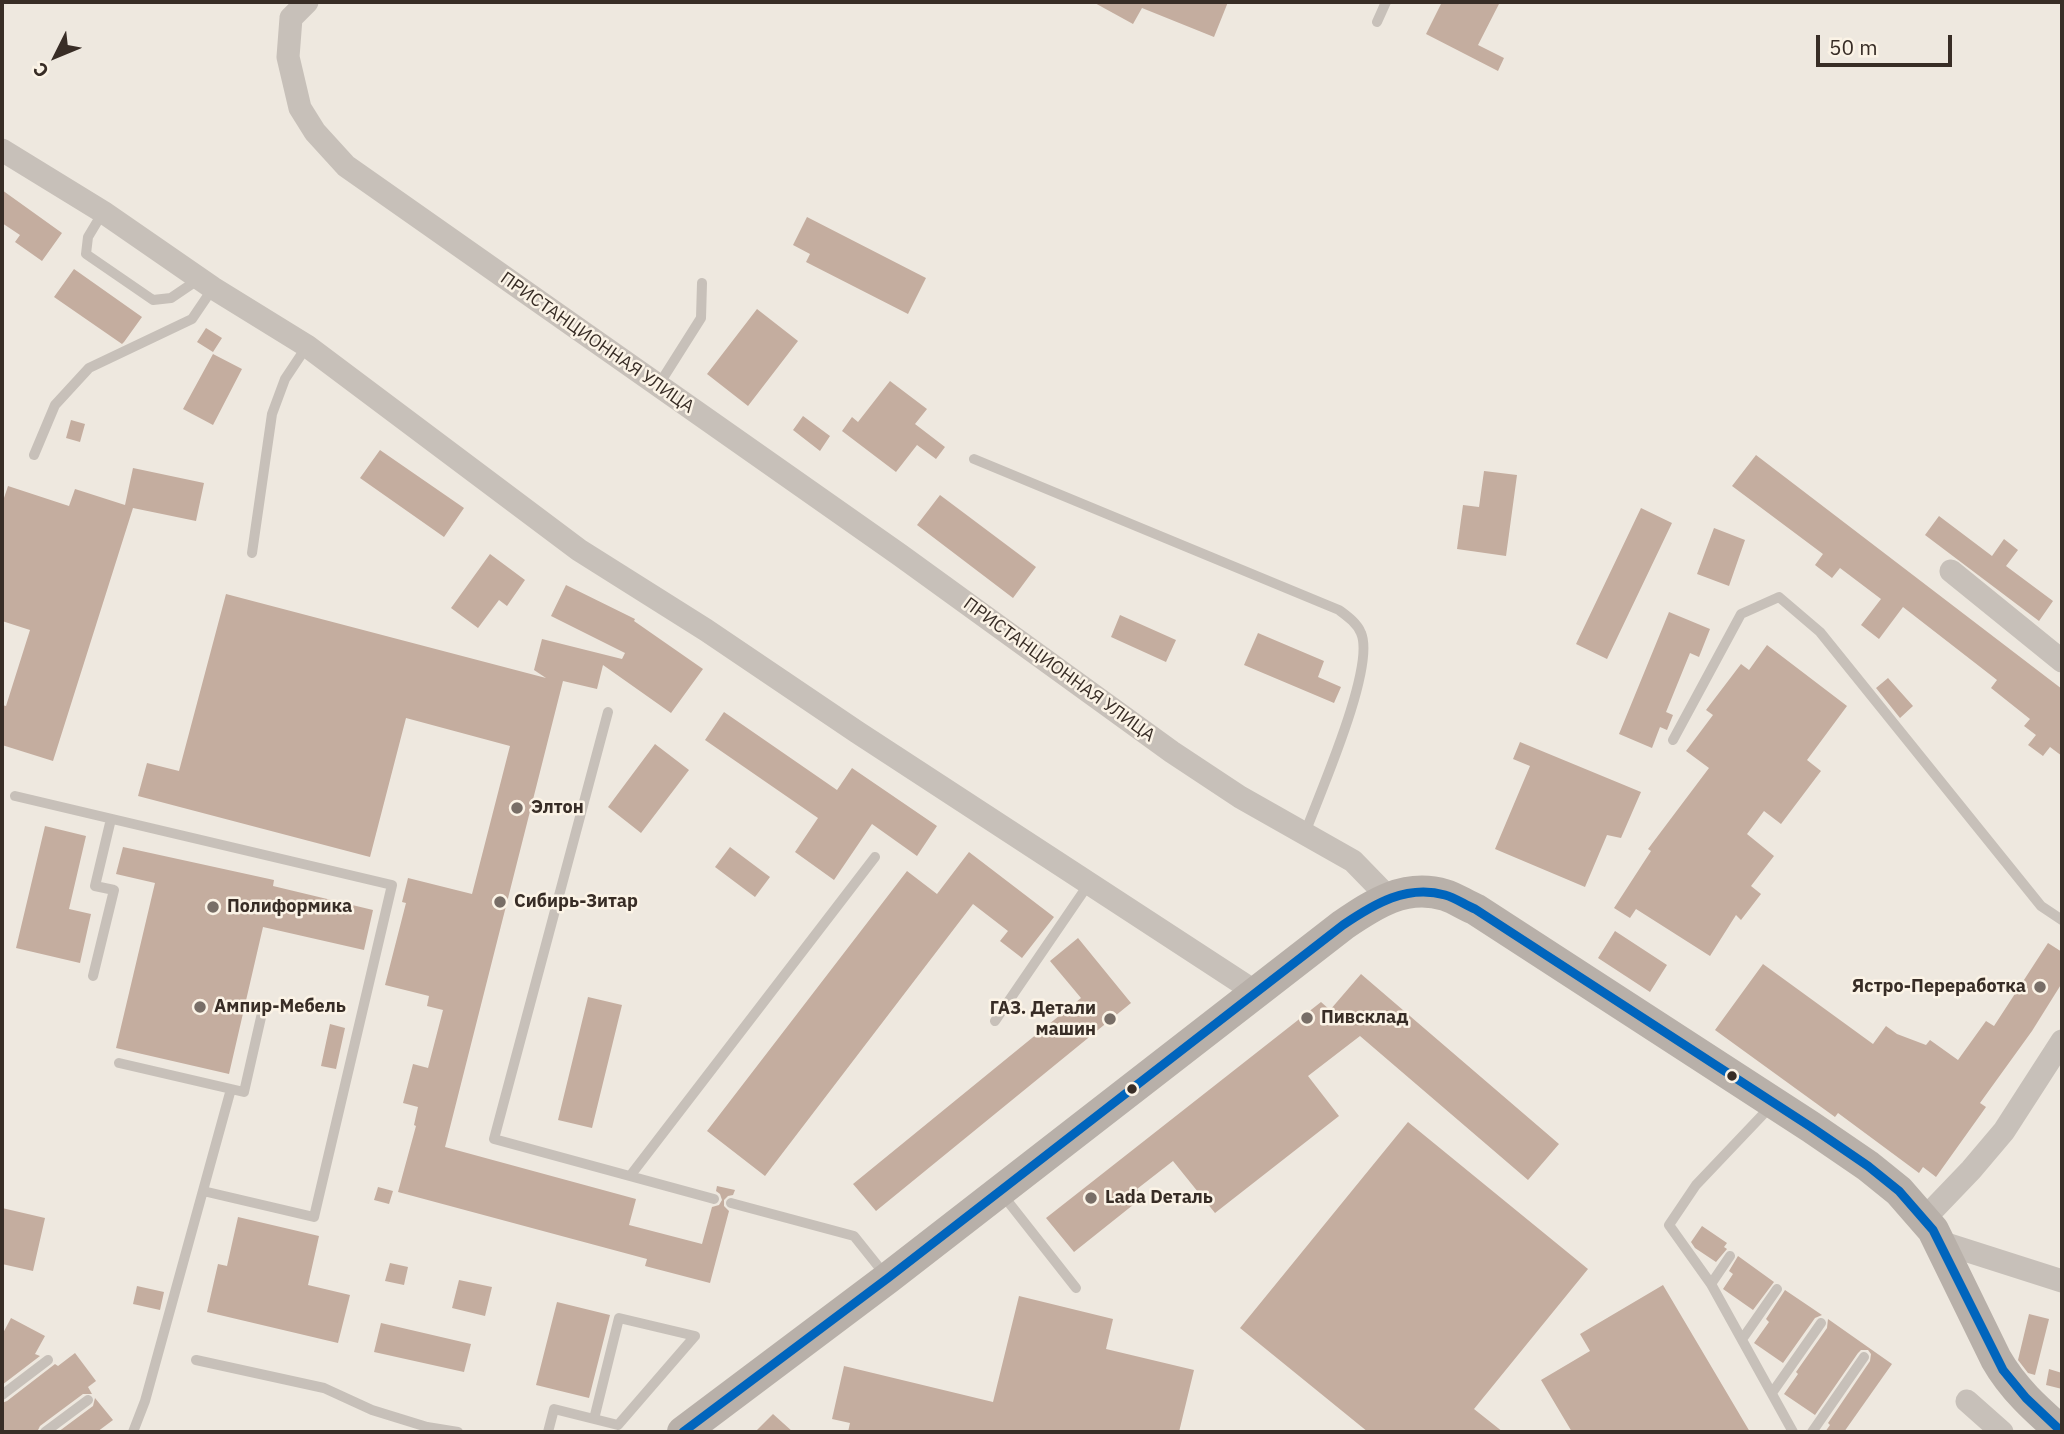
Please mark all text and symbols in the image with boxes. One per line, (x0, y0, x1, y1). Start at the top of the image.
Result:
north arrow (21, 21, 91, 91)
scale bar (1819, 21, 1955, 65)
text: 50 m (1829, 33, 1878, 61)
text: С (28, 58, 54, 83)
street label: ПРИСТАНЦИОННАЯ УЛИЦА (496, 268, 698, 418)
street label: ПРИСТАНЦИОННАЯ УЛИЦА (959, 593, 1159, 747)
place label: Элтон (531, 797, 584, 819)
marker: Элтон (509, 800, 525, 816)
place label: Сибирь-Зитар (514, 891, 638, 913)
marker: Сибирь-Зитар (492, 894, 508, 910)
place label: Полиформика (227, 896, 352, 918)
marker: Полиформика (205, 899, 221, 915)
place label: Ястро-Переработка (1852, 976, 2026, 998)
marker: Ястро-Переработка (2032, 979, 2048, 995)
place label: Ампир-Мебель (214, 996, 346, 1018)
place label: ГАЗ. Детали машин (990, 998, 1096, 1040)
marker: Ампир-Мебель (192, 999, 208, 1015)
place label: Пивсклад (1321, 1007, 1408, 1029)
marker: Пивсклад (1299, 1010, 1315, 1026)
marker: ГАЗ. Детали машин (1102, 1011, 1118, 1027)
unlabelled marker (1725, 1069, 1739, 1083)
unlabelled marker (1125, 1082, 1139, 1096)
place label: Lada Dеталь (1105, 1187, 1213, 1209)
marker: Lada Dеталь (1083, 1190, 1099, 1206)

